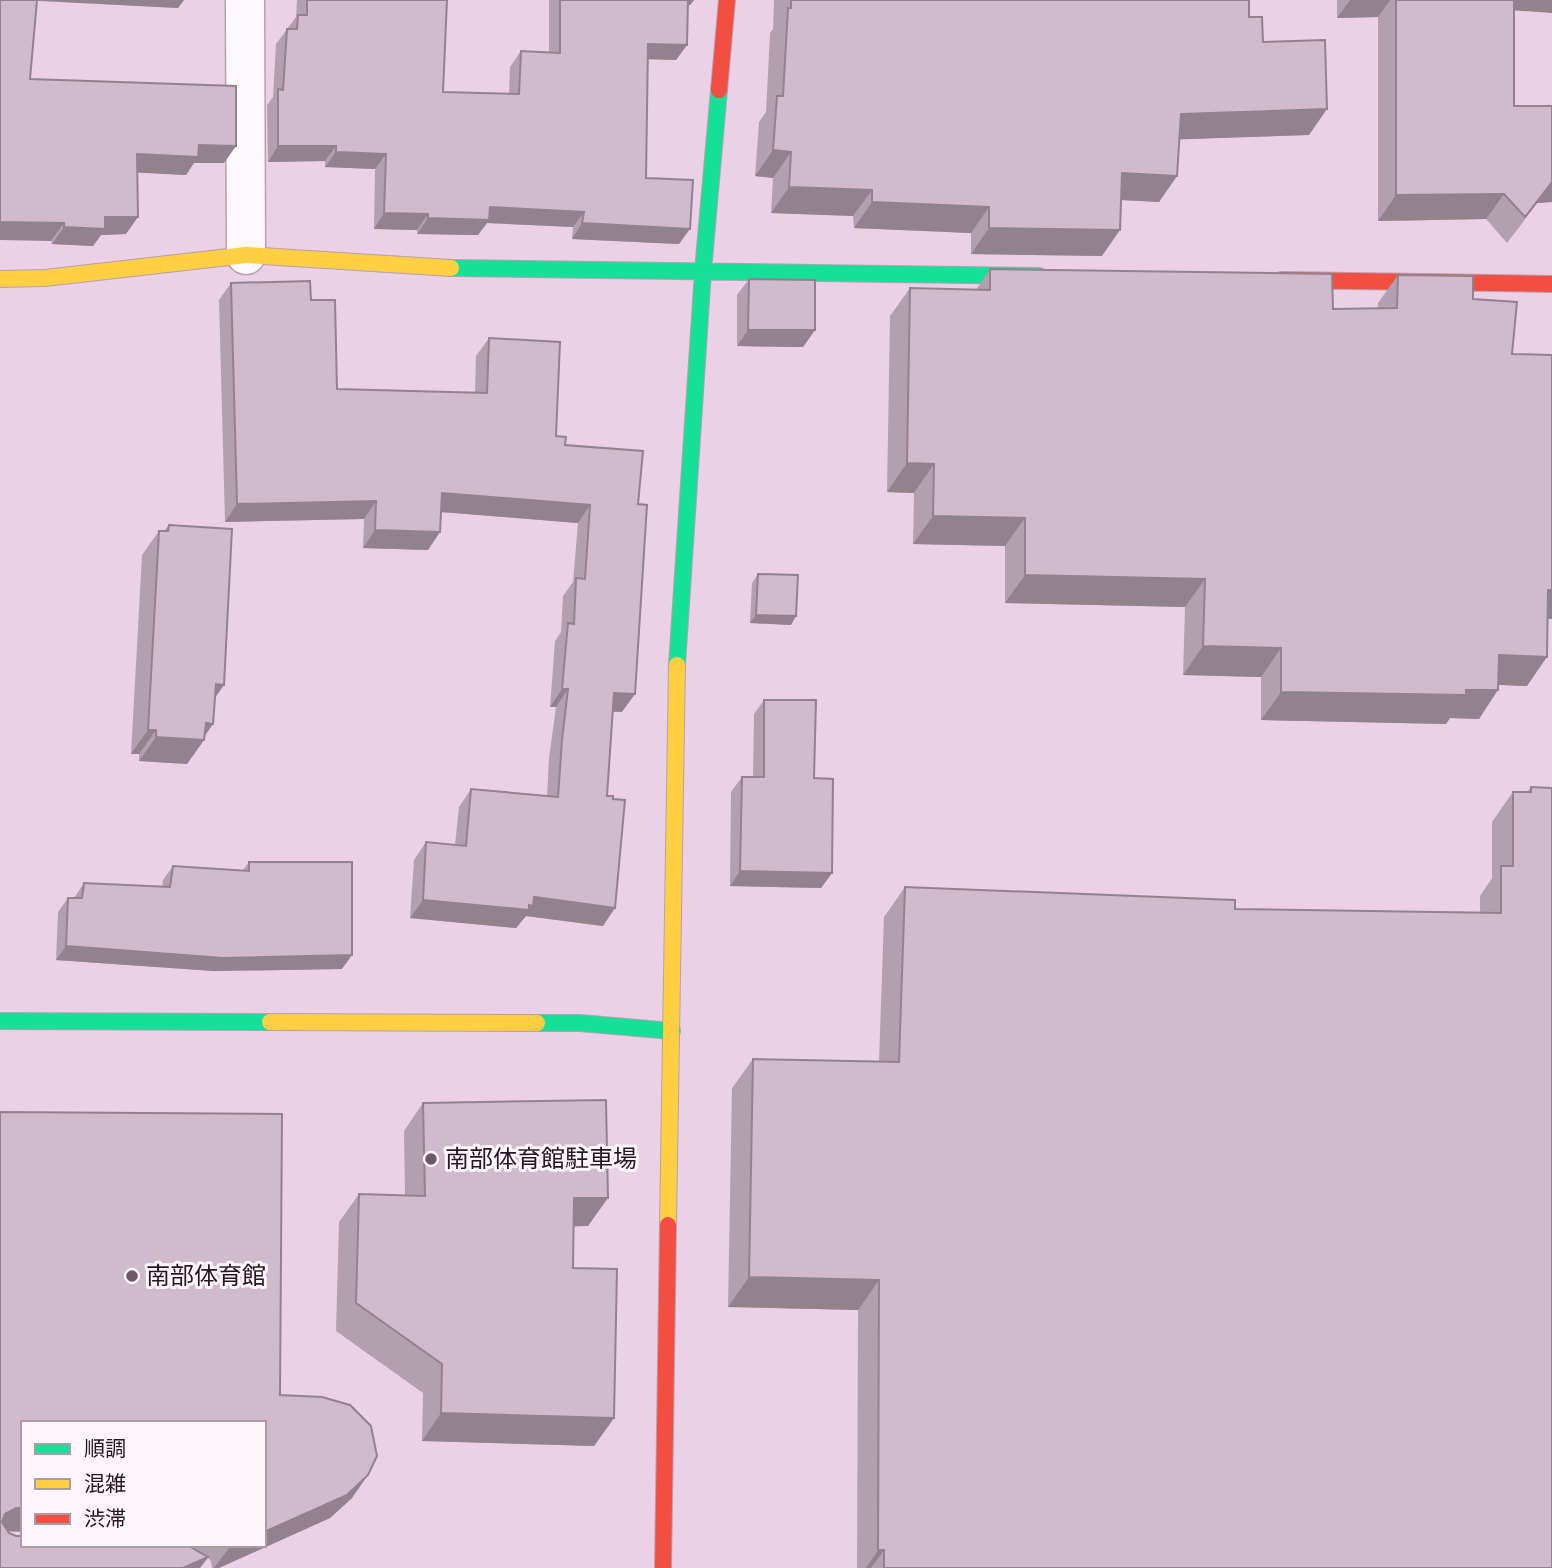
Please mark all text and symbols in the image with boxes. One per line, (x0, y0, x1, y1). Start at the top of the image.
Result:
place label: 南部体育館駐車場 (445, 1145, 637, 1173)
marker: 南部体育館駐車場 (423, 1151, 439, 1167)
place label: 南部体育館 (146, 1262, 266, 1290)
marker: 南部体育館 (124, 1268, 140, 1284)
legend (21, 1421, 266, 1547)
text: 順調 (84, 1436, 126, 1461)
text: 混雑 (84, 1471, 126, 1496)
text: 渋滞 (84, 1506, 126, 1531)

